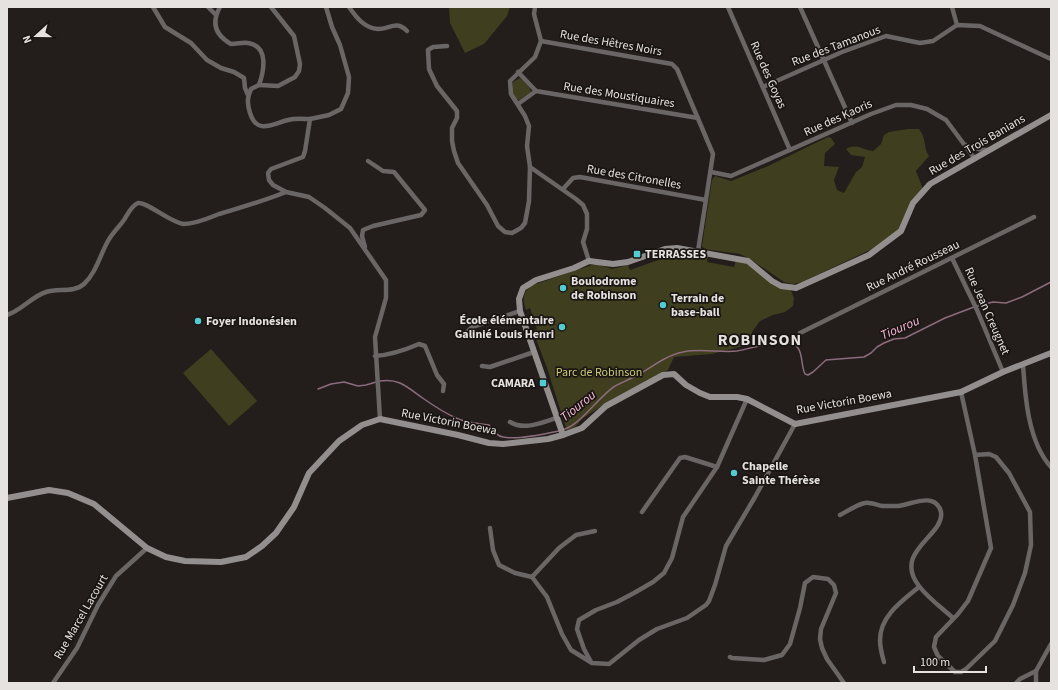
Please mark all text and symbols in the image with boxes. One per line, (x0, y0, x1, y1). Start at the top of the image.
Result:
north arrow (16, 16, 56, 56)
street label: Rue des Tamanous (789, 21, 883, 71)
street label: Rue des Hêtres Noirs (559, 26, 663, 60)
text: N (19, 33, 35, 46)
street label: Rue des Goyas (746, 39, 790, 111)
street label: Rue des Moustiquaires (562, 78, 676, 112)
street label: Rue des Kaoris (801, 95, 875, 141)
street label: Rue des Trois Banians (926, 110, 1028, 180)
street label: Rue des Citronelles (585, 160, 683, 194)
street label: Rue André Rousseau (863, 236, 963, 296)
place label: TERRASSES (645, 246, 706, 263)
marker: TERRASSES (632, 249, 642, 259)
street label: Rue Jean Creugnet (960, 265, 1014, 357)
place label: Boulodrome de Robinson (571, 273, 637, 304)
marker: Boulodrome de Robinson (558, 283, 568, 293)
place label: Terrain de base-ball (671, 290, 724, 321)
marker: Terrain de base-ball (658, 300, 668, 310)
place label: École élémentaire Galinié Louis Henri (455, 312, 554, 343)
water label: Tiourou (878, 312, 923, 344)
place label: Foyer Indonésien (206, 313, 297, 330)
marker: Foyer Indonésien (193, 316, 203, 326)
marker: École élémentaire Galinié Louis Henri (557, 322, 567, 332)
district label: ROBINSON (718, 329, 802, 351)
park label: Parc de Robinson (556, 364, 642, 381)
place label: CAMARA (491, 375, 535, 392)
marker: CAMARA (538, 378, 548, 388)
street label: Rue Victorin Boewa (795, 385, 893, 419)
water label: Tiourou (556, 386, 600, 426)
street label: Rue Victorin Boewa (400, 404, 498, 440)
place label: Chapelle Sainte Thérèse (742, 458, 820, 489)
marker: Chapelle Sainte Thérèse (729, 468, 739, 478)
street label: Rue Marcel Lacourt (50, 571, 112, 663)
scale bar (914, 648, 986, 674)
text: 100 m (920, 654, 950, 671)

